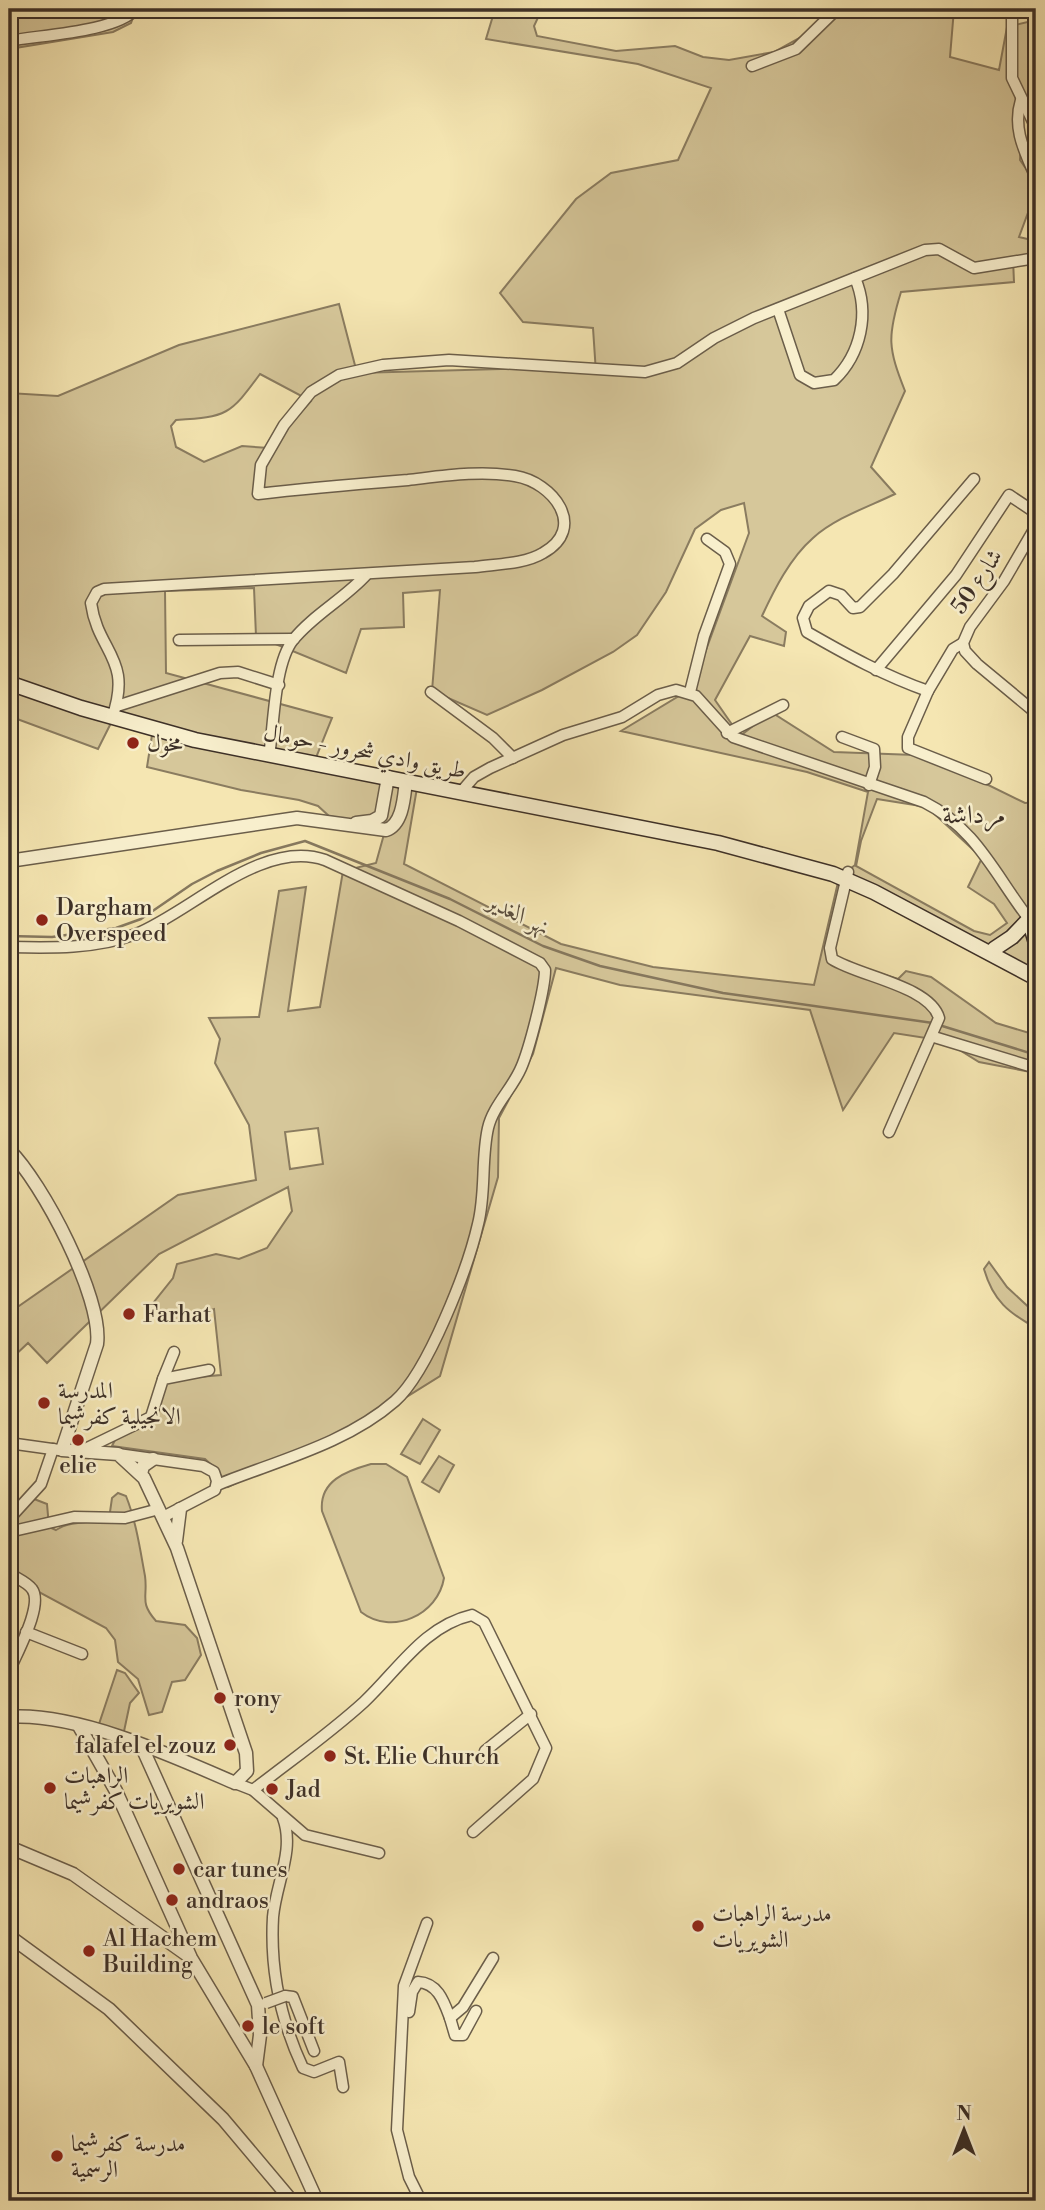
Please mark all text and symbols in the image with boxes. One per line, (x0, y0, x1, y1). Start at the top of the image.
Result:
street label: شارع 50 (945, 544, 1013, 622)
street label: طريق وادي شحرور - حومال (260, 719, 468, 789)
place label: مخول (147, 730, 183, 758)
marker: مخول (125, 735, 141, 751)
district label: مرداشة (942, 799, 1006, 832)
water label: نهر الغدير (480, 886, 555, 943)
place label: Dargham Overspeed (56, 894, 166, 948)
marker: Dargham Overspeed (34, 912, 50, 928)
place label: Farhat (143, 1301, 211, 1329)
marker: Farhat (121, 1306, 137, 1322)
place label: المدرسة الانجيلية كفرشيما (58, 1377, 181, 1431)
marker: المدرسة الانجيلية كفرشيما (36, 1395, 52, 1411)
marker: elie (70, 1432, 86, 1448)
place label: elie (59, 1452, 97, 1480)
place label: rony (234, 1685, 282, 1713)
marker: rony (212, 1690, 228, 1706)
place label: falafel el zouz (75, 1732, 216, 1760)
marker: falafel el zouz (222, 1737, 238, 1753)
place label: St. Elie Church (344, 1743, 500, 1771)
marker: St. Elie Church (322, 1748, 338, 1764)
place label: الراهبات الشويريات كفرشيما (64, 1762, 204, 1816)
place label: Jad (285, 1776, 320, 1804)
marker: الراهبات الشويريات كفرشيما (42, 1780, 58, 1796)
marker: Jad (264, 1781, 280, 1797)
place label: car tunes (193, 1856, 288, 1884)
marker: car tunes (171, 1861, 187, 1877)
place label: andraos (186, 1887, 269, 1915)
marker: andraos (164, 1892, 180, 1908)
place label: مدرسة الراهبات الشويريات (712, 1900, 832, 1954)
marker: مدرسة الراهبات الشويريات (690, 1918, 706, 1934)
place label: Al Hachem Building (102, 1925, 217, 1979)
marker: Al Hachem Building (81, 1943, 97, 1959)
place label: le soft (262, 2013, 325, 2041)
marker: le soft (240, 2018, 256, 2034)
north arrow (930, 2094, 1000, 2164)
text: N (956, 2102, 972, 2126)
place label: مدرسة كفرشيما الرسمية (71, 2130, 186, 2184)
marker: مدرسة كفرشيما الرسمية (49, 2148, 65, 2164)

